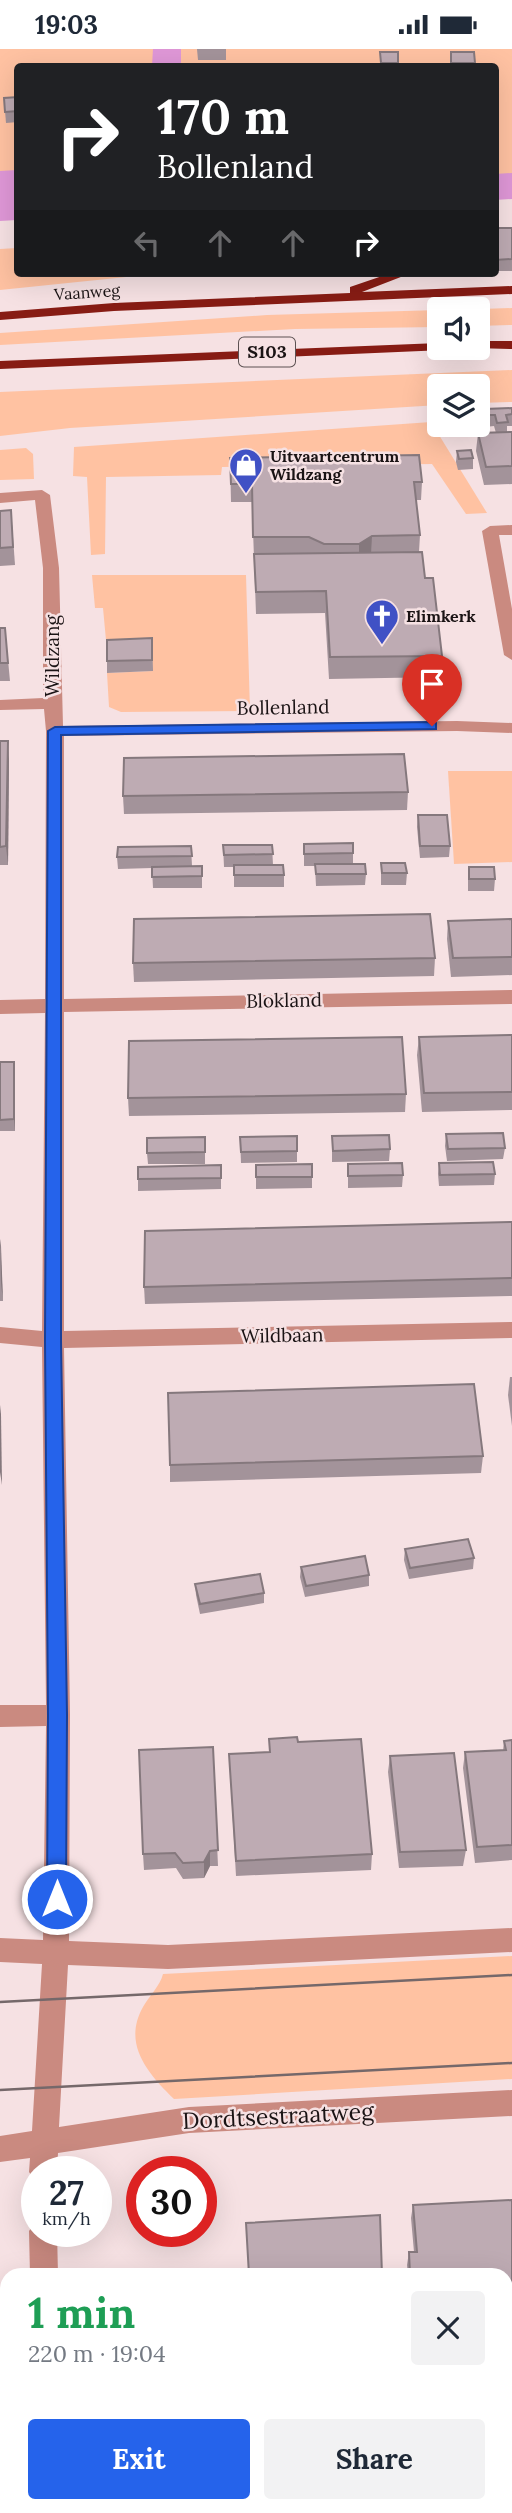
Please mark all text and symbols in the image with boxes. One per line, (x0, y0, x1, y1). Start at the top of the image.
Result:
text: 19:03 (35, 8, 98, 41)
text: 170 m (157, 85, 289, 147)
icon: right (42, 91, 133, 182)
text: Bollenland (157, 146, 314, 187)
icon: left (128, 224, 166, 262)
icon: ahead (201, 224, 239, 262)
icon: ahead (274, 224, 312, 262)
icon: right (347, 224, 385, 262)
street label: Vaanweg (52, 280, 122, 304)
map controls (427, 297, 490, 437)
button: sound (427, 297, 490, 360)
road number: S103 (239, 337, 295, 367)
button: layers (427, 374, 490, 437)
shop icon: Uitvaartcentrum Wildzang (227, 446, 265, 495)
place label: Uitvaartcentrum Wildzang (270, 446, 399, 484)
church icon: Elimkerk (363, 597, 401, 646)
place label: Elimkerk (406, 606, 476, 626)
street label: Wildzang (40, 615, 64, 697)
pin (402, 654, 462, 726)
icon: arrive (413, 665, 451, 703)
street label: Bollenland (236, 694, 330, 720)
street label: Blokland (246, 987, 322, 1013)
street label: Wildbaan (240, 1322, 324, 1348)
position arrow (20, 1862, 94, 1936)
street label: Dordtsestraatweg (182, 2096, 376, 2135)
speed limit sign: 30 (126, 2156, 217, 2247)
text: 27 (49, 2170, 84, 2215)
text: km/h (42, 2207, 91, 2230)
text: 1 min (28, 2286, 135, 2340)
button: close (411, 2291, 485, 2365)
text: 220 m · 19:04 (28, 2339, 166, 2368)
button: Exit (28, 2419, 250, 2499)
button: Share (264, 2419, 485, 2499)

